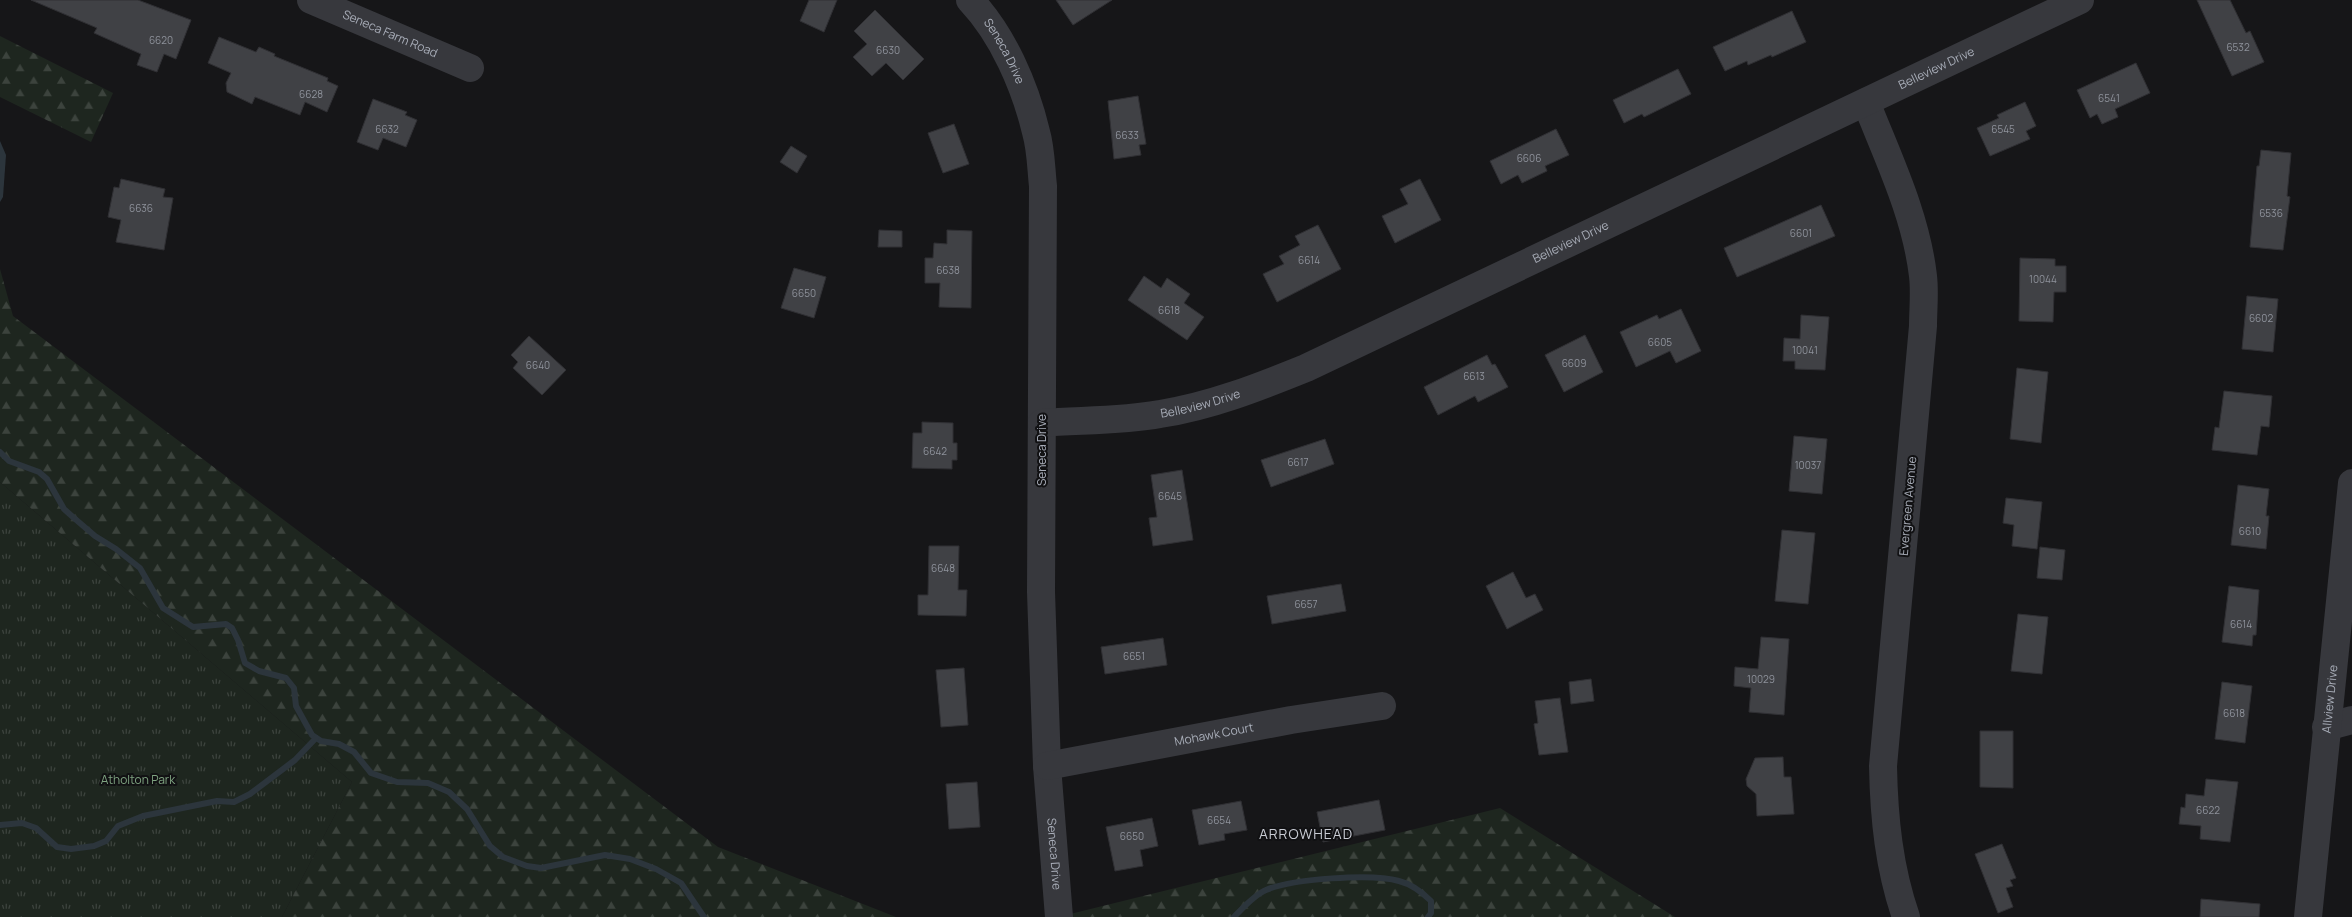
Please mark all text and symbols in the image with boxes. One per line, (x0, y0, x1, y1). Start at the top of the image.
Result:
street label: Seneca Farm Road (340, 6, 440, 61)
street label: Seneca Drive (980, 15, 1029, 86)
house number: 6620 (149, 33, 173, 47)
house number: 6532 (2226, 40, 2250, 54)
street label: Belleview Drive (1896, 42, 1977, 93)
house number: 6630 (876, 43, 900, 57)
house number: 6628 (299, 87, 323, 101)
house number: 6541 (2098, 91, 2120, 105)
house number: 6632 (375, 122, 399, 136)
house number: 6545 (1991, 122, 2015, 136)
house number: 6633 (1115, 128, 1139, 142)
house number: 6606 (1517, 151, 1541, 165)
house number: 6636 (129, 201, 153, 215)
house number: 6536 (2259, 206, 2283, 220)
street label: Belleview Drive (1530, 216, 1611, 267)
house number: 6601 (1790, 226, 1812, 240)
house number: 6614 (1298, 253, 1320, 267)
house number: 6638 (936, 263, 960, 277)
house number: 10044 (2029, 272, 2057, 286)
house number: 6650 (792, 286, 816, 300)
house number: 6618 (1158, 303, 1180, 317)
house number: 6602 (2249, 311, 2273, 325)
house number: 6605 (1648, 335, 1672, 349)
house number: 10041 (1792, 343, 1818, 357)
house number: 6609 (1562, 356, 1586, 370)
house number: 6640 (526, 358, 550, 372)
house number: 6613 (1463, 369, 1485, 383)
street label: Belleview Drive (1159, 385, 1243, 422)
street label: Seneca Drive (1033, 414, 1050, 486)
house number: 6642 (923, 444, 947, 458)
house number: 6617 (1287, 455, 1309, 469)
street label: Evergreen Avenue (1895, 456, 1920, 556)
house number: 10037 (1795, 458, 1821, 472)
house number: 6645 (1158, 489, 1182, 503)
house number: 6610 (2239, 524, 2261, 538)
house number: 6648 (931, 561, 955, 575)
house number: 6657 (1294, 597, 1318, 611)
house number: 6614 (2230, 617, 2252, 631)
house number: 6651 (1123, 649, 1145, 663)
street label: Allview Drive (2318, 664, 2342, 734)
house number: 10029 (1747, 672, 1775, 686)
house number: 6618 (2223, 706, 2245, 720)
street label: Mohawk Court (1173, 718, 1255, 750)
park label: Atholton Park (101, 771, 176, 788)
house number: 6622 (2196, 803, 2220, 817)
house number: 6654 (1207, 813, 1231, 827)
street label: Seneca Drive (1043, 817, 1066, 891)
district label: ARROWHEAD (1259, 824, 1353, 843)
house number: 6650 (1120, 829, 1144, 843)

